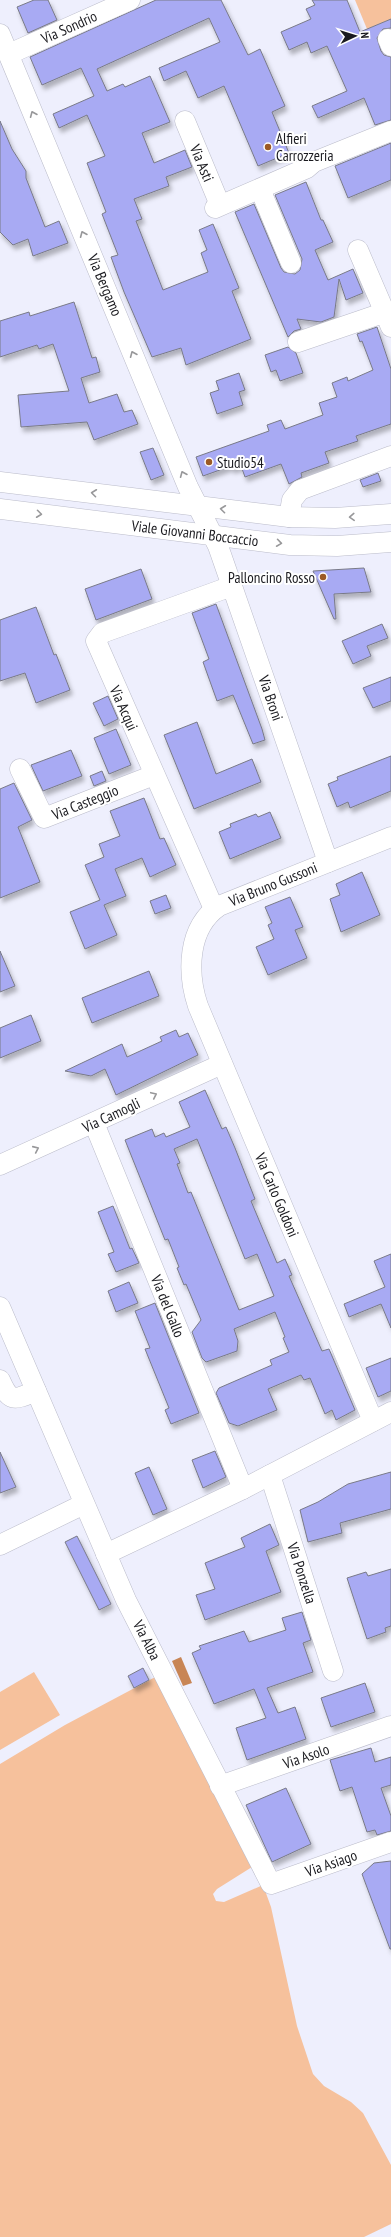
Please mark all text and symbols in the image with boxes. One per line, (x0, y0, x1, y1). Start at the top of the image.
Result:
street label: Via Sondrio (37, 6, 100, 48)
north arrow (335, 16, 375, 56)
text: N (358, 32, 372, 39)
one-way arrow (30, 110, 38, 117)
place label: Alfieri Carrozzeria (276, 129, 333, 165)
street label: Via Asti (185, 141, 218, 184)
marker: Alfieri Carrozzeria (263, 142, 273, 152)
one-way arrow (80, 231, 88, 238)
street label: Via Bergamo (83, 250, 127, 319)
one-way arrow (130, 351, 138, 358)
place label: Studio54 (217, 453, 264, 472)
marker: Studio54 (204, 457, 214, 467)
one-way arrow (180, 471, 188, 479)
one-way arrow (91, 489, 97, 498)
one-way arrow (220, 505, 226, 514)
one-way arrow (36, 509, 42, 518)
one-way arrow (349, 512, 355, 521)
street label: Viale Giovanni Boccaccio (130, 516, 259, 550)
one-way arrow (276, 539, 282, 548)
place label: Palloncino Rosso (228, 568, 315, 587)
marker: Palloncino Rosso (318, 572, 328, 582)
street label: Via Broni (254, 672, 288, 723)
street label: Via Acqui (105, 682, 142, 733)
street label: Via Casteggio (48, 780, 121, 824)
street label: Via Bruno Gussoni (225, 858, 320, 911)
one-way arrow (150, 1092, 157, 1100)
street label: Via Camogli (78, 1093, 143, 1137)
one-way arrow (31, 1146, 39, 1154)
street label: Via Carlo Goldoni (250, 1149, 303, 1240)
street label: Via del Gallo (147, 1271, 189, 1340)
street label: Via Ponzella (283, 1539, 321, 1606)
street label: Via Alba (129, 1616, 165, 1663)
street label: Via Asolo (279, 1739, 332, 1773)
street label: Via Asiago (302, 1845, 359, 1881)

